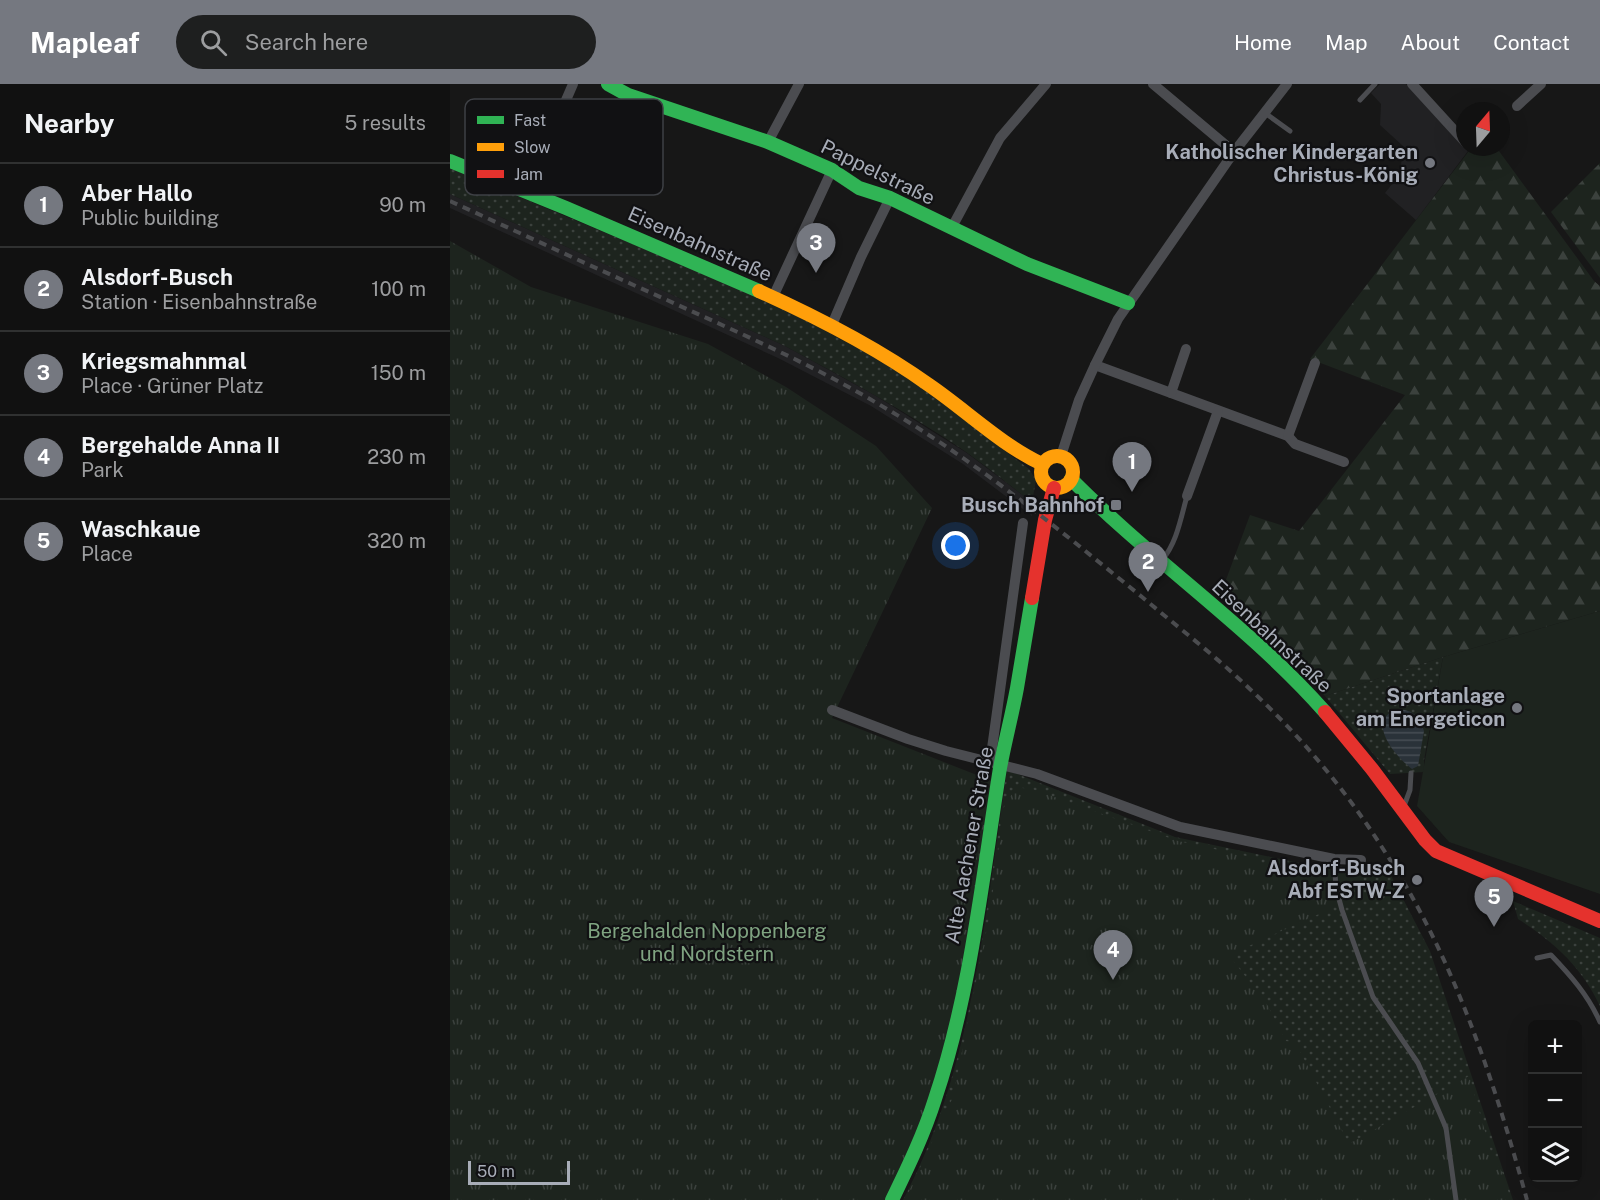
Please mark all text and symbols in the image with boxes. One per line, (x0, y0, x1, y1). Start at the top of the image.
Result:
search box (176, 15, 596, 69)
text: Mapleaf (30, 26, 140, 59)
icon: search (197, 26, 230, 59)
text: Search here (245, 29, 368, 55)
text: Home (1234, 30, 1292, 55)
text: Map (1325, 30, 1368, 55)
text: About (1401, 30, 1460, 55)
text: Contact (1493, 30, 1570, 55)
legend (465, 99, 663, 195)
north arrow (1456, 102, 1510, 156)
text: Nearby (24, 108, 114, 139)
text: 5 results (344, 111, 426, 135)
text: Fast (514, 111, 546, 130)
street label: Pappelstraße (817, 134, 939, 210)
text: Slow (514, 138, 551, 157)
place label: Katholischer Kindergarten Christus-König (1165, 140, 1418, 187)
marker: Katholischer Kindergarten Christus-König (1423, 156, 1437, 170)
text: Jam (514, 165, 543, 184)
text: Aber Hallo (81, 180, 193, 206)
text: 1 (39, 193, 48, 217)
text: 90 m (379, 193, 426, 217)
street label: Eisenbahnstraße (624, 201, 776, 287)
text: Public building (81, 206, 219, 230)
pin: 3 (796, 224, 836, 273)
text: Alsdorf-Busch (81, 264, 233, 290)
text: 2 (37, 277, 50, 301)
text: 100 m (371, 277, 426, 301)
text: Station · Eisenbahnstraße (81, 290, 317, 314)
text: Kriegsmahnmal (81, 348, 247, 374)
text: 3 (37, 361, 50, 385)
text: 150 m (371, 361, 426, 385)
text: Place · Grüner Platz (81, 374, 263, 398)
text: Bergehalde Anna II (81, 432, 280, 458)
pin: 1 (1112, 442, 1152, 492)
text: 4 (37, 445, 50, 469)
text: 230 m (367, 445, 426, 469)
text: Park (81, 458, 124, 482)
place label: Busch Bahnhof (961, 493, 1104, 517)
marker: Busch Bahnhof (1109, 498, 1123, 512)
text: Waschkaue (81, 516, 201, 542)
text: 5 (37, 529, 50, 553)
text: 320 m (367, 529, 426, 553)
your location (941, 531, 970, 560)
text: Place (81, 542, 133, 566)
pin: 2 (1128, 542, 1168, 592)
street label: Eisenbahnstraße (1207, 574, 1337, 698)
place label: Sportanlage am Energeticon (1356, 684, 1505, 731)
marker: Sportanlage am Energeticon (1510, 701, 1524, 715)
street label: Alte Aachener Straße (940, 744, 998, 946)
place label: Alsdorf-Busch Abf ESTW-Z (1267, 856, 1405, 903)
marker: Alsdorf-Busch Abf ESTW-Z (1410, 873, 1424, 887)
pin: 5 (1474, 878, 1514, 927)
park label: Bergehalden Noppenberg und Nordstern (587, 919, 827, 966)
pin: 4 (1094, 930, 1132, 980)
map controls (1528, 1020, 1582, 1182)
button: + (1528, 1020, 1582, 1074)
button: − (1528, 1074, 1582, 1128)
button: layers (1528, 1128, 1582, 1182)
scale bar (468, 1158, 570, 1186)
text: 50 m (477, 1162, 515, 1181)

